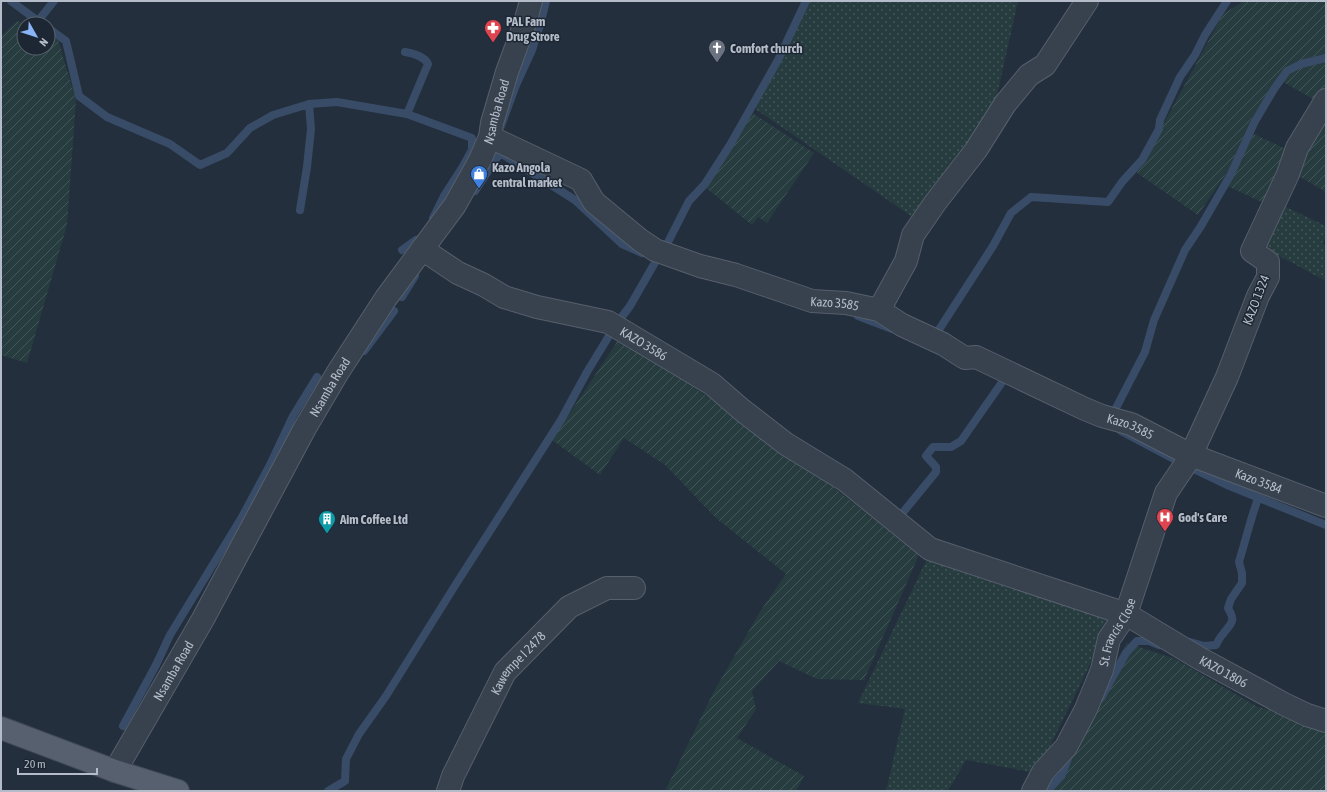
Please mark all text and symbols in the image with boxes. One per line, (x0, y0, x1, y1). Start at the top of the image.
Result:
place label: PAL Fam Drug Strore (506, 14, 560, 44)
north arrow (16, 16, 56, 56)
pharmacy icon: PAL Fam Drug Strore (483, 18, 503, 43)
text: N (37, 36, 50, 49)
church icon: Comfort church (707, 38, 727, 63)
place label: Comfort church (730, 41, 803, 56)
street label: Nsamba Road (480, 77, 512, 146)
place label: Kazo Angola central market (492, 160, 562, 190)
shop icon: Kazo Angola central market (469, 164, 489, 189)
street label: KAZO 1324 (1240, 273, 1272, 327)
street label: Kazo 3585 (810, 293, 861, 313)
street label: KAZO 3586 (617, 323, 670, 363)
street label: Nsamba Road (306, 354, 353, 419)
street label: Kazo 3585 (1105, 410, 1156, 442)
street label: Kazo 3584 (1233, 465, 1285, 496)
hospital icon: God's Care (1155, 507, 1175, 532)
building icon: Aim Coffee Ltd (317, 509, 337, 534)
place label: God's Care (1178, 510, 1227, 525)
place label: Aim Coffee Ltd (339, 512, 408, 527)
street label: St. Francis Close (1096, 596, 1138, 667)
street label: Kawempe I 2478 (487, 628, 548, 697)
street label: Nsamba Road (150, 638, 196, 703)
street label: KAZO 1806 (1197, 652, 1250, 690)
scale bar (18, 750, 97, 776)
text: 20 m (24, 757, 46, 771)

